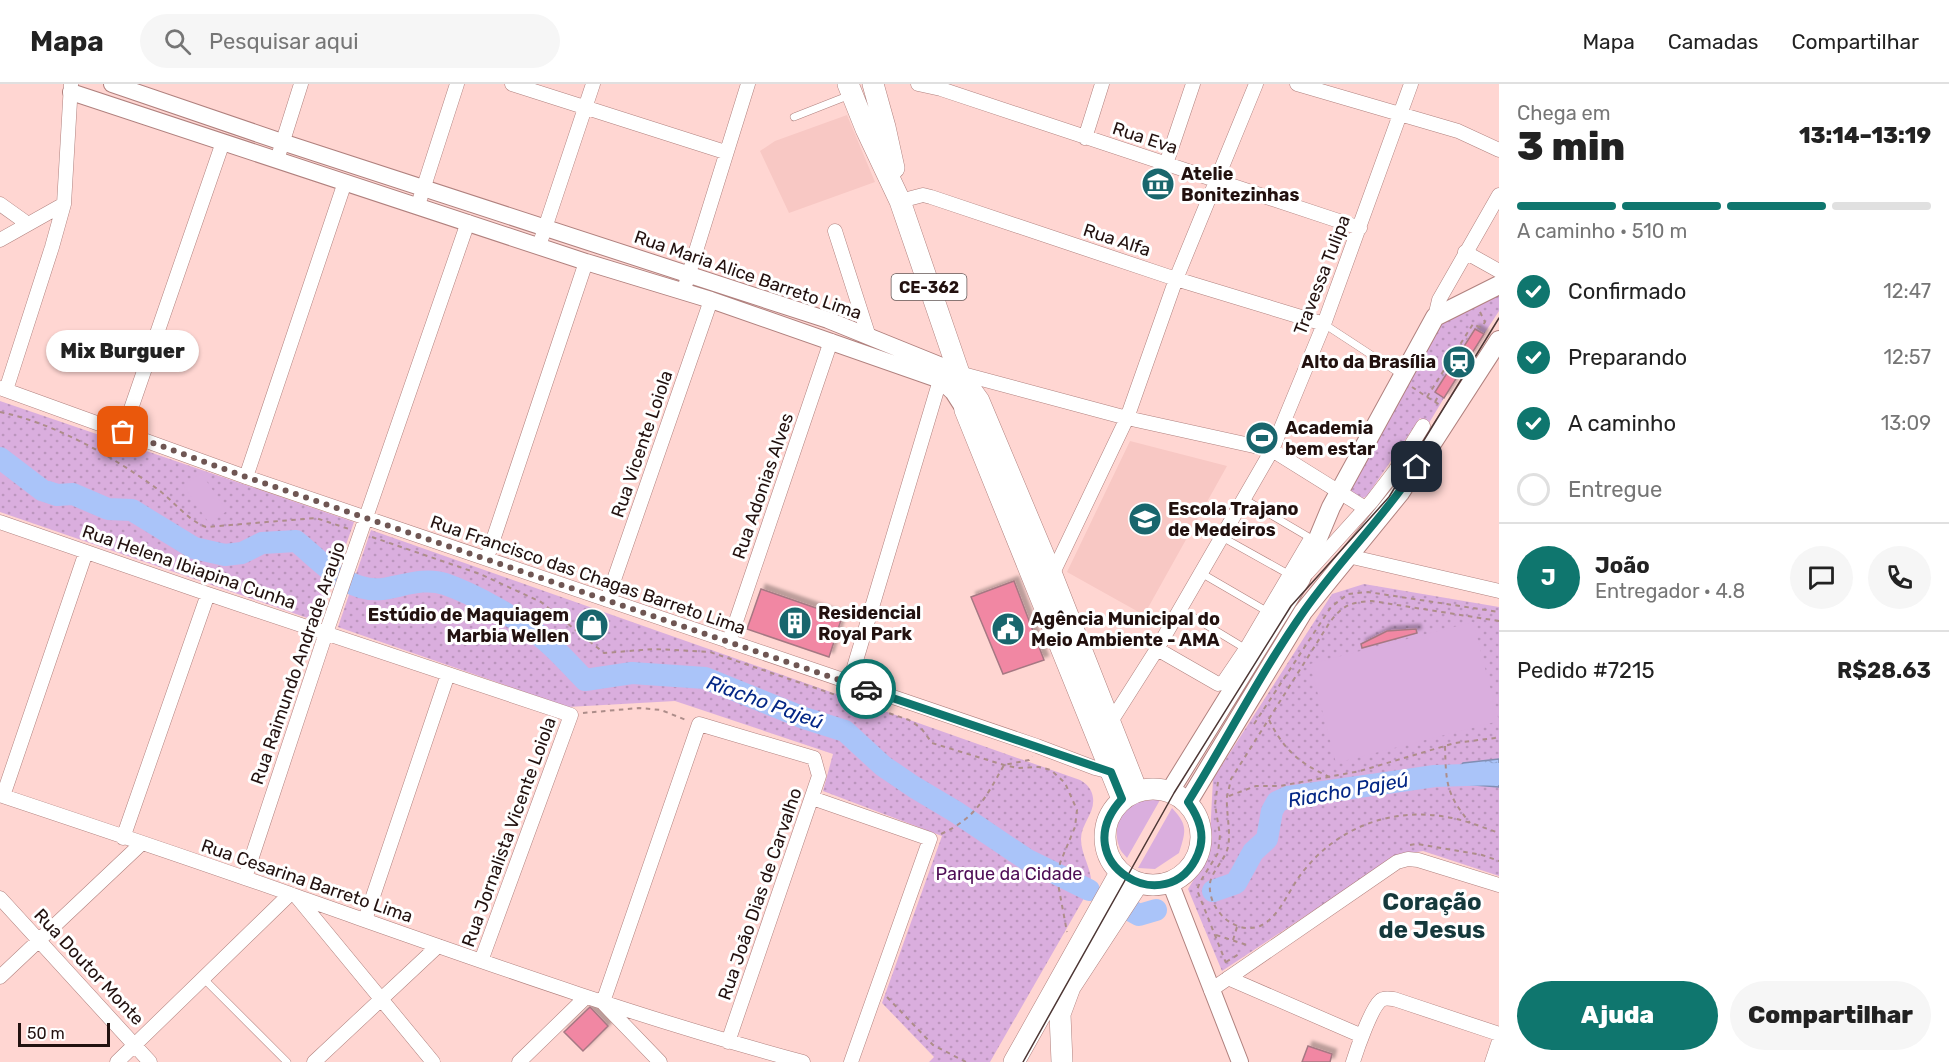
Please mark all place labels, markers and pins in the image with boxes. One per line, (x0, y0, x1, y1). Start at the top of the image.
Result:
place label: Atelie Bonitezinhas (1181, 163, 1299, 206)
museum icon: Atelie Bonitezinhas (1140, 166, 1176, 202)
callout: Mix Burguer (46, 330, 200, 372)
station icon: Alto da Brasília (1441, 344, 1477, 380)
place label: Alto da Brasília (1301, 351, 1436, 373)
pin (97, 406, 148, 457)
place label: Academia bem estar (1285, 417, 1375, 460)
sports icon: Academia bem estar (1244, 420, 1280, 456)
pin (1391, 441, 1442, 492)
place label: Escola Trajano de Medeiros (1168, 498, 1299, 541)
school or university icon: Escola Trajano de Medeiros (1127, 501, 1163, 537)
place label: Residencial Royal Park (818, 602, 921, 645)
place label: Estúdio de Maquiagem Marbia Wellen (368, 604, 569, 647)
building icon: Residencial Royal Park (777, 605, 813, 641)
shop icon: Estúdio de Maquiagem Marbia Wellen (574, 607, 610, 643)
place label: Agência Municipal do Meio Ambiente - AMA (1031, 608, 1220, 651)
public building icon: Agência Municipal do Meio Ambiente - AMA (990, 611, 1026, 647)

